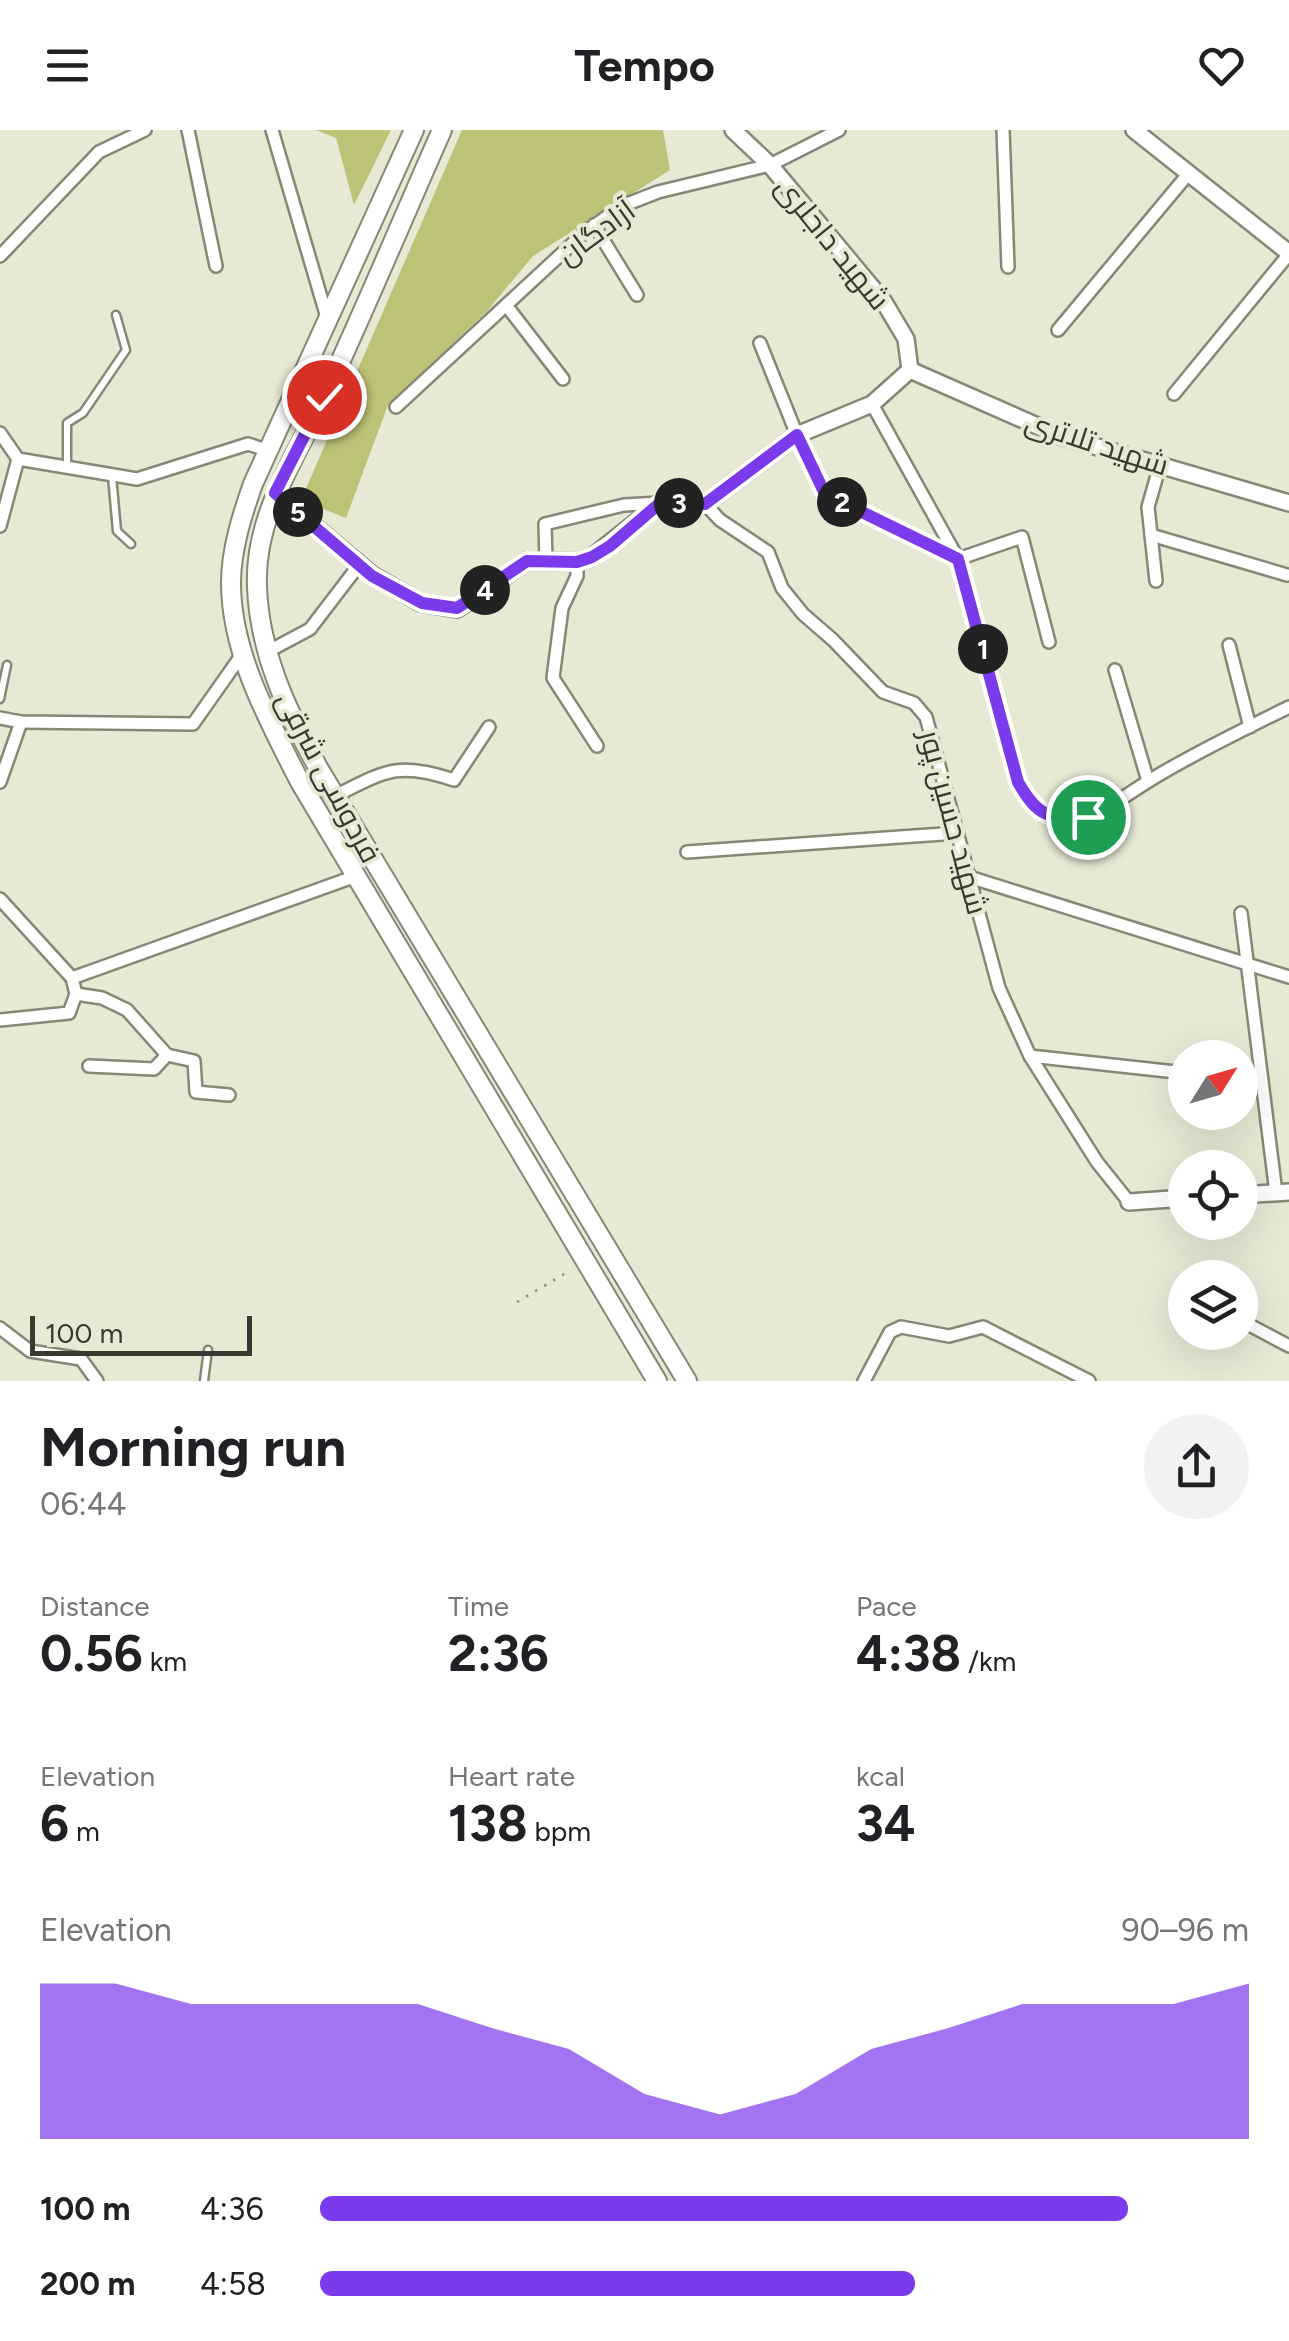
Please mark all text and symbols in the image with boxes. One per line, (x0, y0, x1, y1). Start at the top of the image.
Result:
icon: menu (40, 38, 95, 93)
text: Tempo (574, 38, 715, 92)
icon: heart (1194, 38, 1249, 93)
street label: شهید داجلری (768, 169, 898, 317)
street label: آزادگان (550, 191, 642, 273)
pin (282, 355, 367, 440)
icon: check (297, 370, 352, 425)
street label: شهید تلاتری (1020, 402, 1174, 484)
pin: 2 (817, 477, 867, 527)
pin: 3 (654, 478, 704, 528)
text: 2 (834, 485, 850, 519)
text: 3 (671, 486, 687, 520)
pin: 5 (273, 487, 323, 537)
text: 5 (290, 495, 306, 529)
pin: 4 (460, 565, 510, 615)
text: 4 (476, 573, 494, 607)
pin: 1 (958, 624, 1008, 674)
text: 1 (977, 632, 989, 666)
street label: فردوسی شرقی (268, 685, 390, 869)
street label: شهید حسین پور (910, 724, 996, 919)
pin (1046, 775, 1131, 860)
icon: arrive (1061, 790, 1116, 845)
north arrow (1168, 1040, 1258, 1130)
map controls (1168, 1040, 1258, 1350)
button: locate (1168, 1150, 1258, 1240)
button: layers (1168, 1260, 1258, 1350)
scale bar (30, 1311, 252, 1356)
text: 100 m (45, 1316, 123, 1350)
text: Morning run (40, 1414, 346, 1480)
button: share (1144, 1414, 1249, 1519)
text: 06:44 (40, 1485, 126, 1523)
text: Distance (40, 1589, 150, 1623)
text: Time (448, 1589, 509, 1623)
text: Pace (856, 1589, 917, 1623)
text: 0.56 (40, 1623, 143, 1684)
text: 2:36 (448, 1623, 549, 1684)
text: 4:38 (856, 1623, 961, 1684)
text: km (143, 1644, 187, 1678)
text: /km (961, 1644, 1016, 1678)
text: Elevation (40, 1759, 155, 1793)
text: Heart rate (448, 1759, 575, 1793)
text: kcal (856, 1759, 905, 1793)
text: 6 (40, 1793, 69, 1854)
text: 138 (448, 1793, 528, 1854)
text: 34 (856, 1793, 915, 1854)
text: m (69, 1814, 100, 1848)
text: bpm (528, 1814, 591, 1848)
text: Elevation (40, 1911, 172, 1949)
text: 90–96 m (1121, 1911, 1249, 1949)
text: 100 m (40, 2190, 131, 2228)
text: 4:36 (200, 2190, 264, 2228)
text: 200 m (40, 2265, 136, 2303)
text: 4:58 (200, 2265, 266, 2303)

